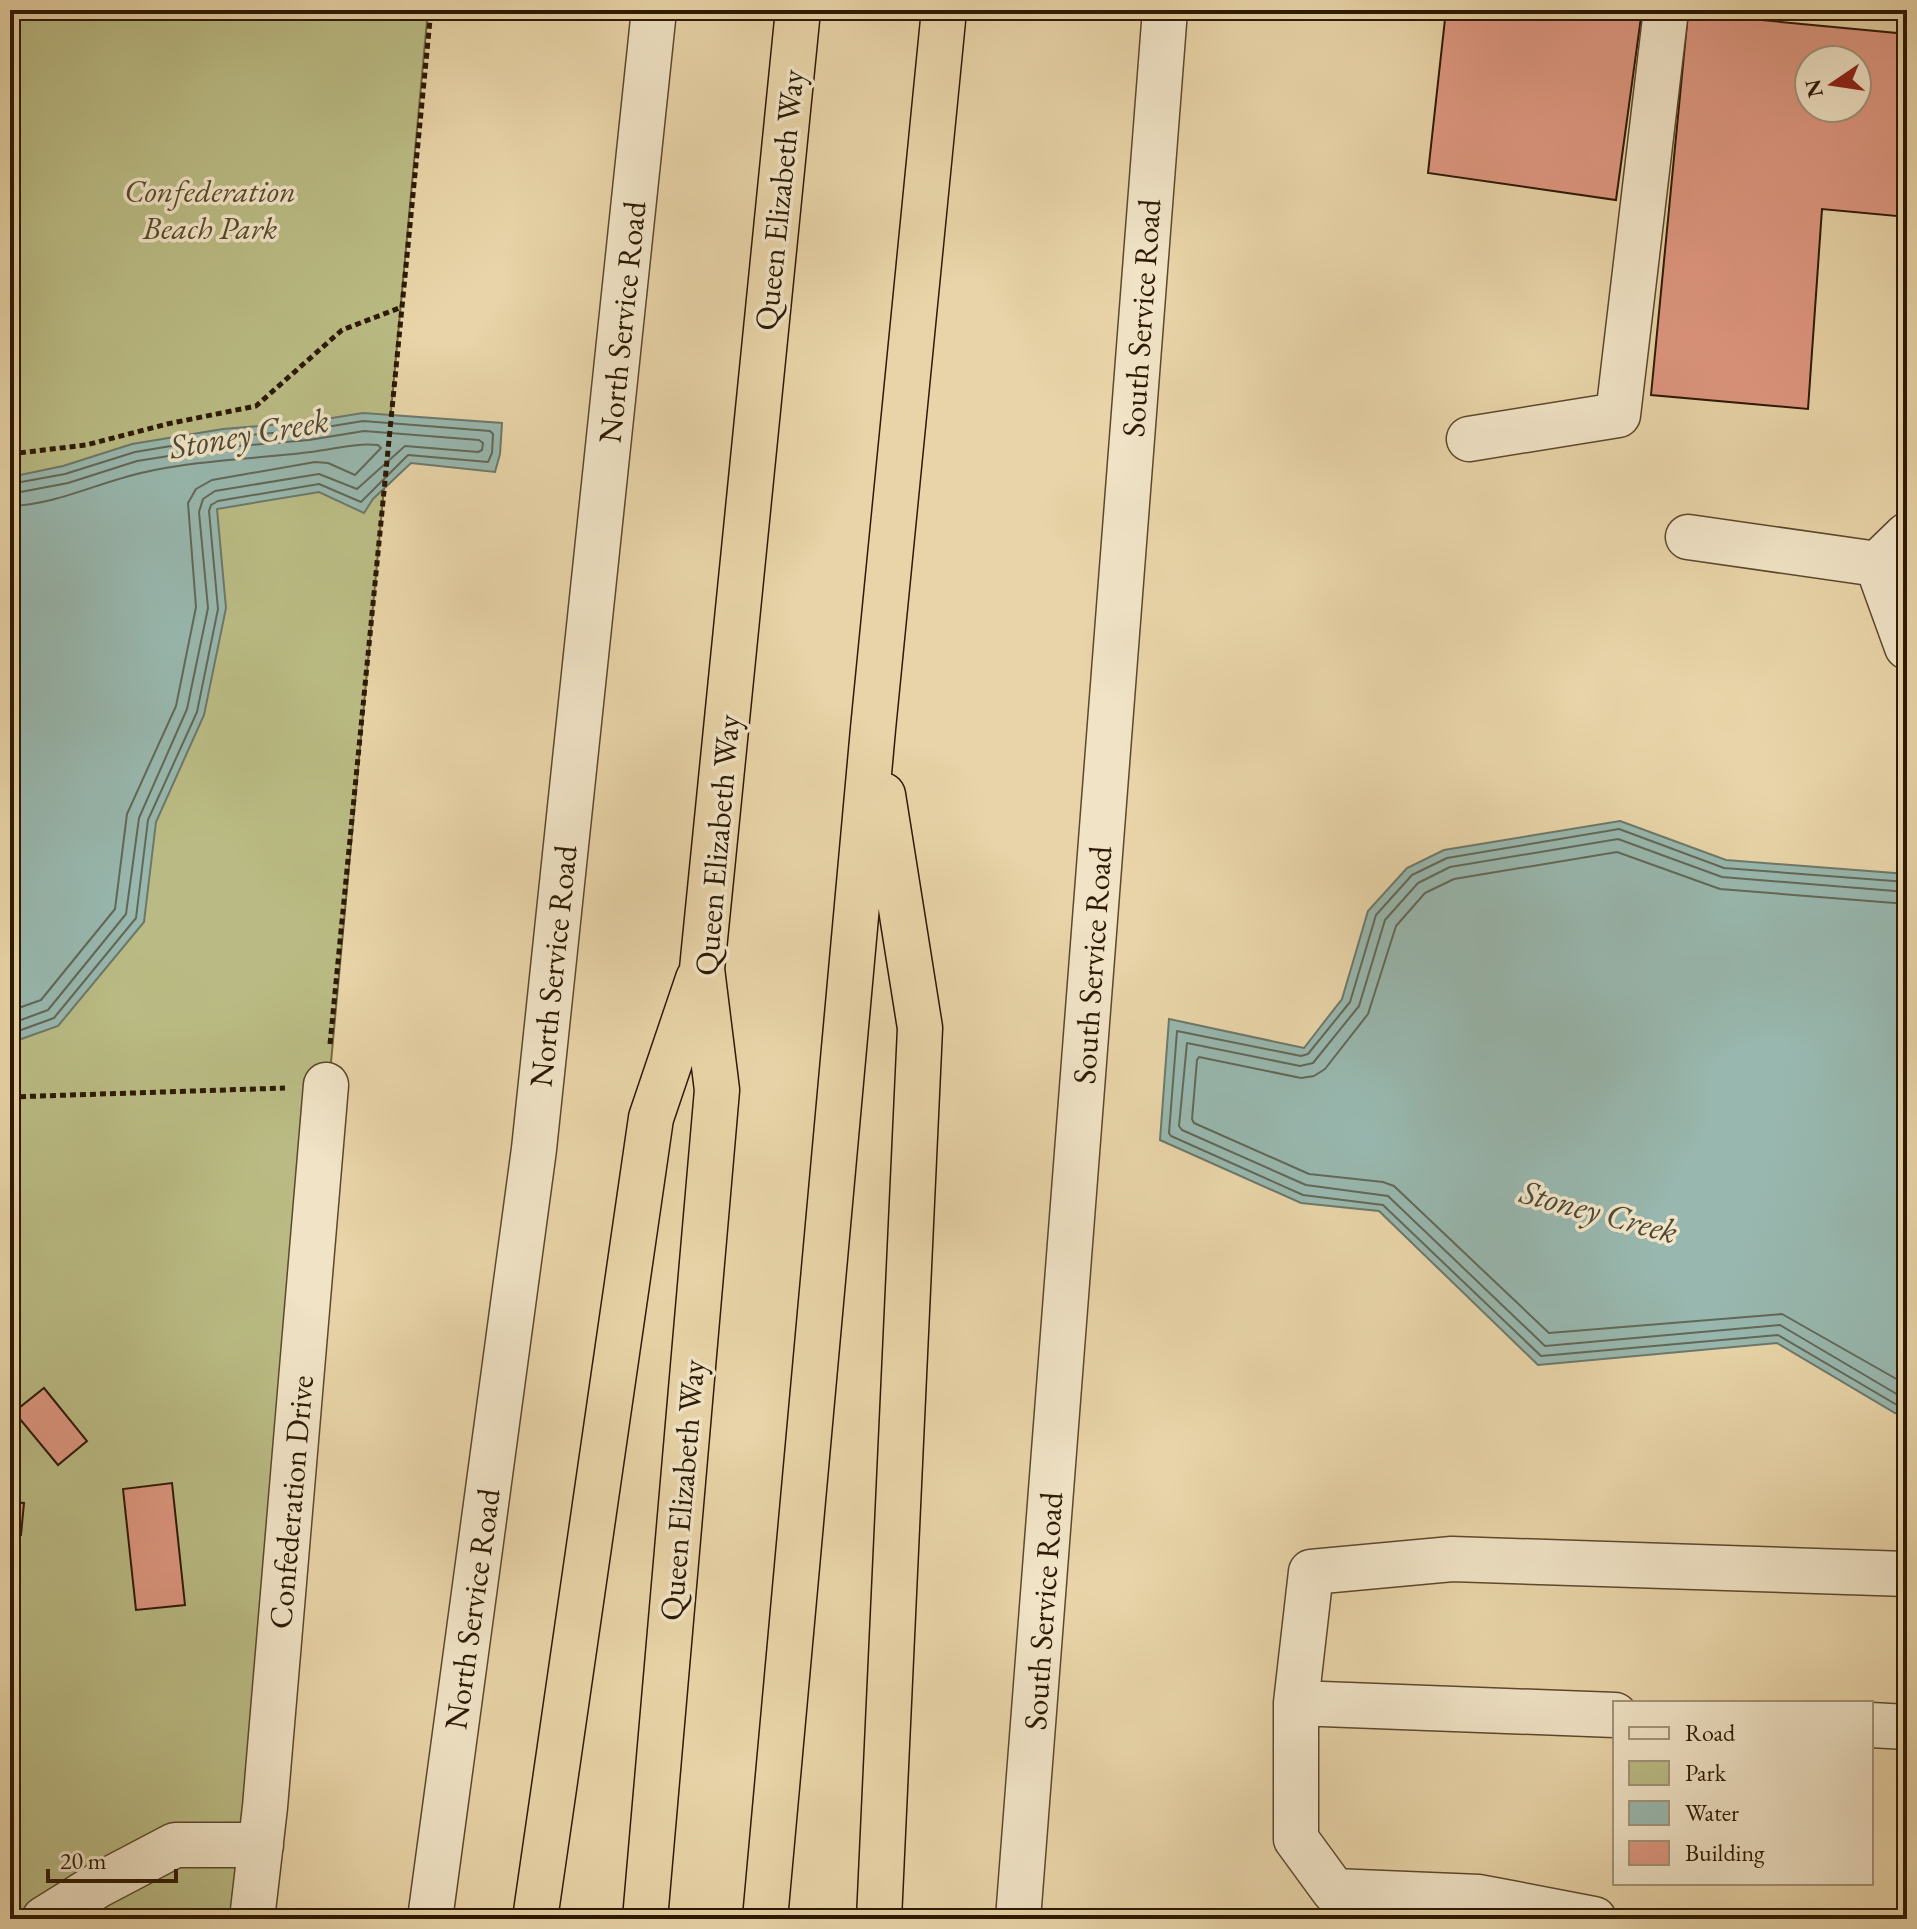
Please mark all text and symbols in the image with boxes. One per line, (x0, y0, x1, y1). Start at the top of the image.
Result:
north arrow (1793, 44, 1873, 124)
street label: Queen Elizabeth Way (744, 67, 814, 333)
text: N (1798, 76, 1830, 100)
park label: Confederation Beach Park (124, 170, 296, 249)
street label: South Service Road (1112, 197, 1170, 439)
street label: North Service Road (588, 198, 656, 445)
water label: Stoney Creek (165, 397, 332, 469)
street label: Queen Elizabeth Way (685, 712, 749, 977)
street label: North Service Road (519, 842, 587, 1089)
street label: South Service Road (1063, 844, 1121, 1086)
water label: Stoney Creek (1515, 1169, 1682, 1253)
street label: Queen Elizabeth Way (650, 1357, 714, 1622)
street label: Confederation Drive (259, 1373, 323, 1631)
street label: North Service Road (434, 1485, 510, 1732)
street label: South Service Road (1014, 1490, 1072, 1732)
legend (1613, 1701, 1873, 1885)
text: Road (1685, 1717, 1736, 1748)
text: Park (1685, 1757, 1727, 1788)
text: Water (1685, 1797, 1739, 1828)
scale bar (48, 1833, 176, 1883)
text: Building (1685, 1837, 1765, 1868)
text: 20 m (60, 1845, 107, 1876)

